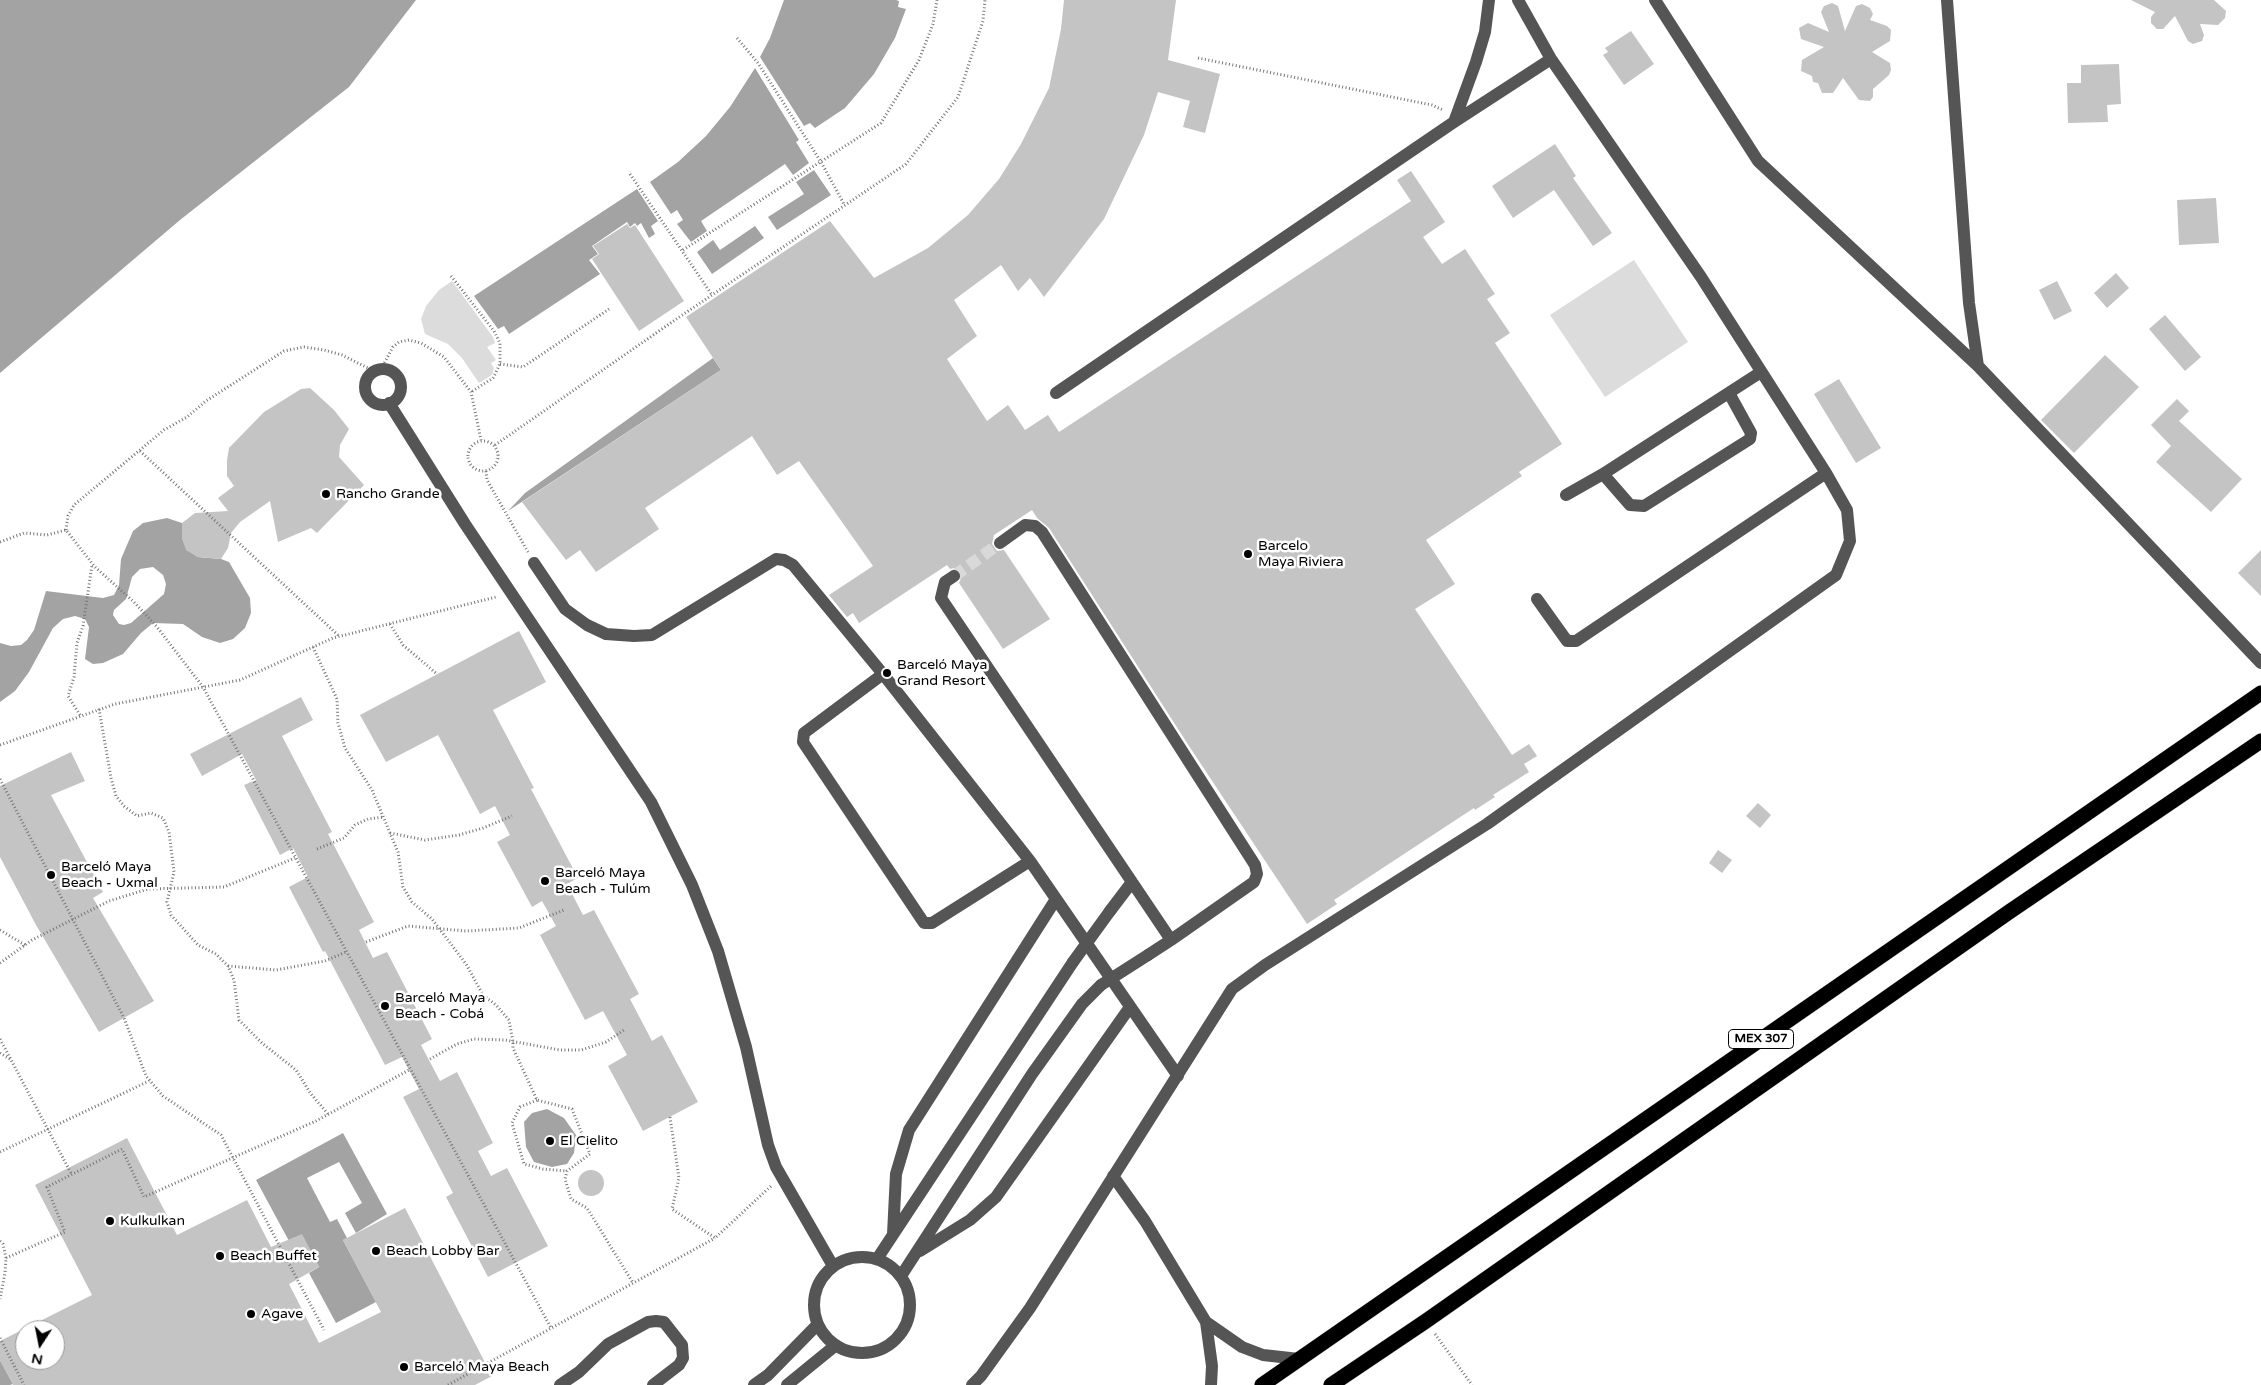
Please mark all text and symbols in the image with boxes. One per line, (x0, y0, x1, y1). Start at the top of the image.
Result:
place label: Rancho Grande (336, 486, 440, 502)
marker: Rancho Grande (320, 488, 332, 500)
place label: Barcelo Maya Riviera (1258, 538, 1344, 570)
marker: Barcelo Maya Riviera (1242, 548, 1254, 560)
place label: Barceló Maya Grand Resort (897, 657, 987, 690)
marker: Barceló Maya Grand Resort (881, 667, 893, 679)
place label: Barceló Maya Beach - Uxmal (61, 859, 158, 892)
place label: Barceló Maya Beach - Tulúm (555, 865, 650, 898)
marker: Barceló Maya Beach - Uxmal (45, 869, 57, 881)
marker: Barceló Maya Beach - Tulúm (539, 875, 551, 887)
place label: Barceló Maya Beach - Cobá (395, 990, 485, 1022)
marker: Barceló Maya Beach - Cobá (379, 1000, 391, 1012)
road number: MEX 307 (1728, 1030, 1794, 1048)
place label: El Cielito (560, 1133, 618, 1149)
marker: El Cielito (544, 1135, 556, 1147)
place label: Kulkulkan (120, 1213, 185, 1229)
marker: Kulkulkan (104, 1215, 116, 1227)
place label: Beach Lobby Bar (386, 1243, 499, 1259)
marker: Beach Lobby Bar (370, 1245, 382, 1257)
place label: Beach Buffet (230, 1248, 317, 1264)
marker: Beach Buffet (214, 1250, 226, 1262)
place label: Agave (261, 1306, 303, 1322)
marker: Agave (245, 1308, 257, 1320)
north arrow (15, 1320, 65, 1370)
text: N (30, 1350, 44, 1369)
place label: Barceló Maya Beach (414, 1359, 549, 1375)
marker: Barceló Maya Beach (398, 1361, 410, 1373)

